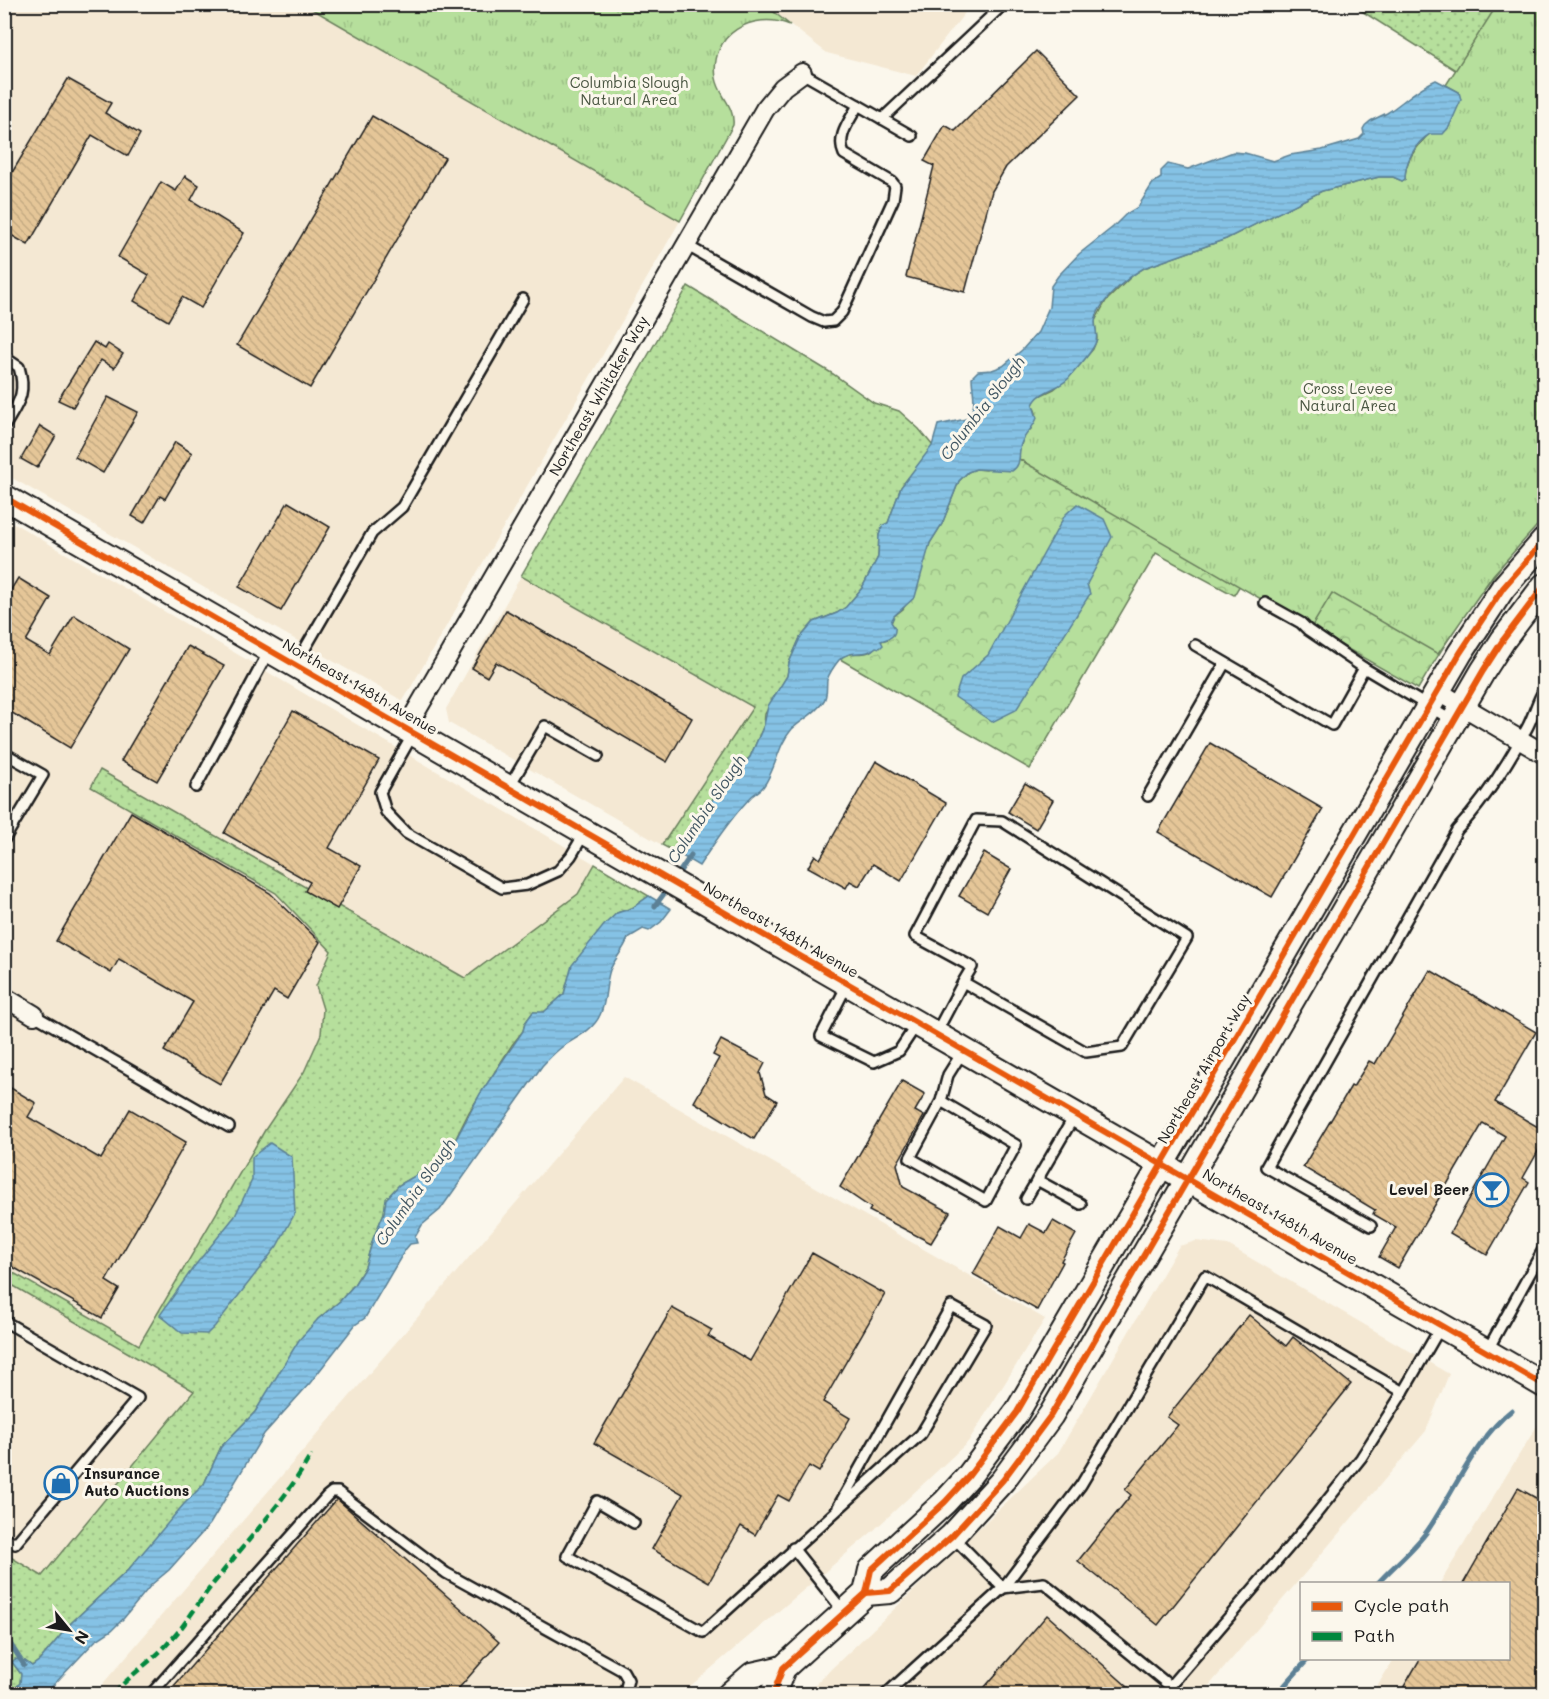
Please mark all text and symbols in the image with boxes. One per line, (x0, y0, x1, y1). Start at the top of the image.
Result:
park label: Columbia Slough Natural Area (570, 72, 688, 109)
street label: Northeast Whitaker Way (544, 312, 652, 479)
water label: Columbia Slough (934, 352, 1029, 464)
park label: Cross Levee Natural Area (1299, 378, 1397, 415)
street label: Northeast 148th Avenue (279, 633, 442, 739)
water label: Columbia Slough (662, 751, 750, 867)
street label: Northeast 148th Avenue (700, 876, 863, 982)
street label: Northeast Airport Way (1152, 990, 1254, 1147)
water label: Columbia Slough (370, 1134, 459, 1249)
street label: Northeast 148th Avenue (1199, 1163, 1362, 1269)
bar icon: Level Beer (1474, 1172, 1510, 1208)
place label: Level Beer (1389, 1179, 1469, 1199)
place label: Insurance Auto Auctions (84, 1463, 189, 1500)
shop icon: Insurance Auto Auctions (43, 1465, 79, 1501)
legend (1300, 1582, 1510, 1660)
text: Cycle path (1354, 1593, 1449, 1617)
north arrow (39, 1600, 99, 1660)
text: Path (1354, 1623, 1394, 1647)
text: N (70, 1627, 95, 1648)

